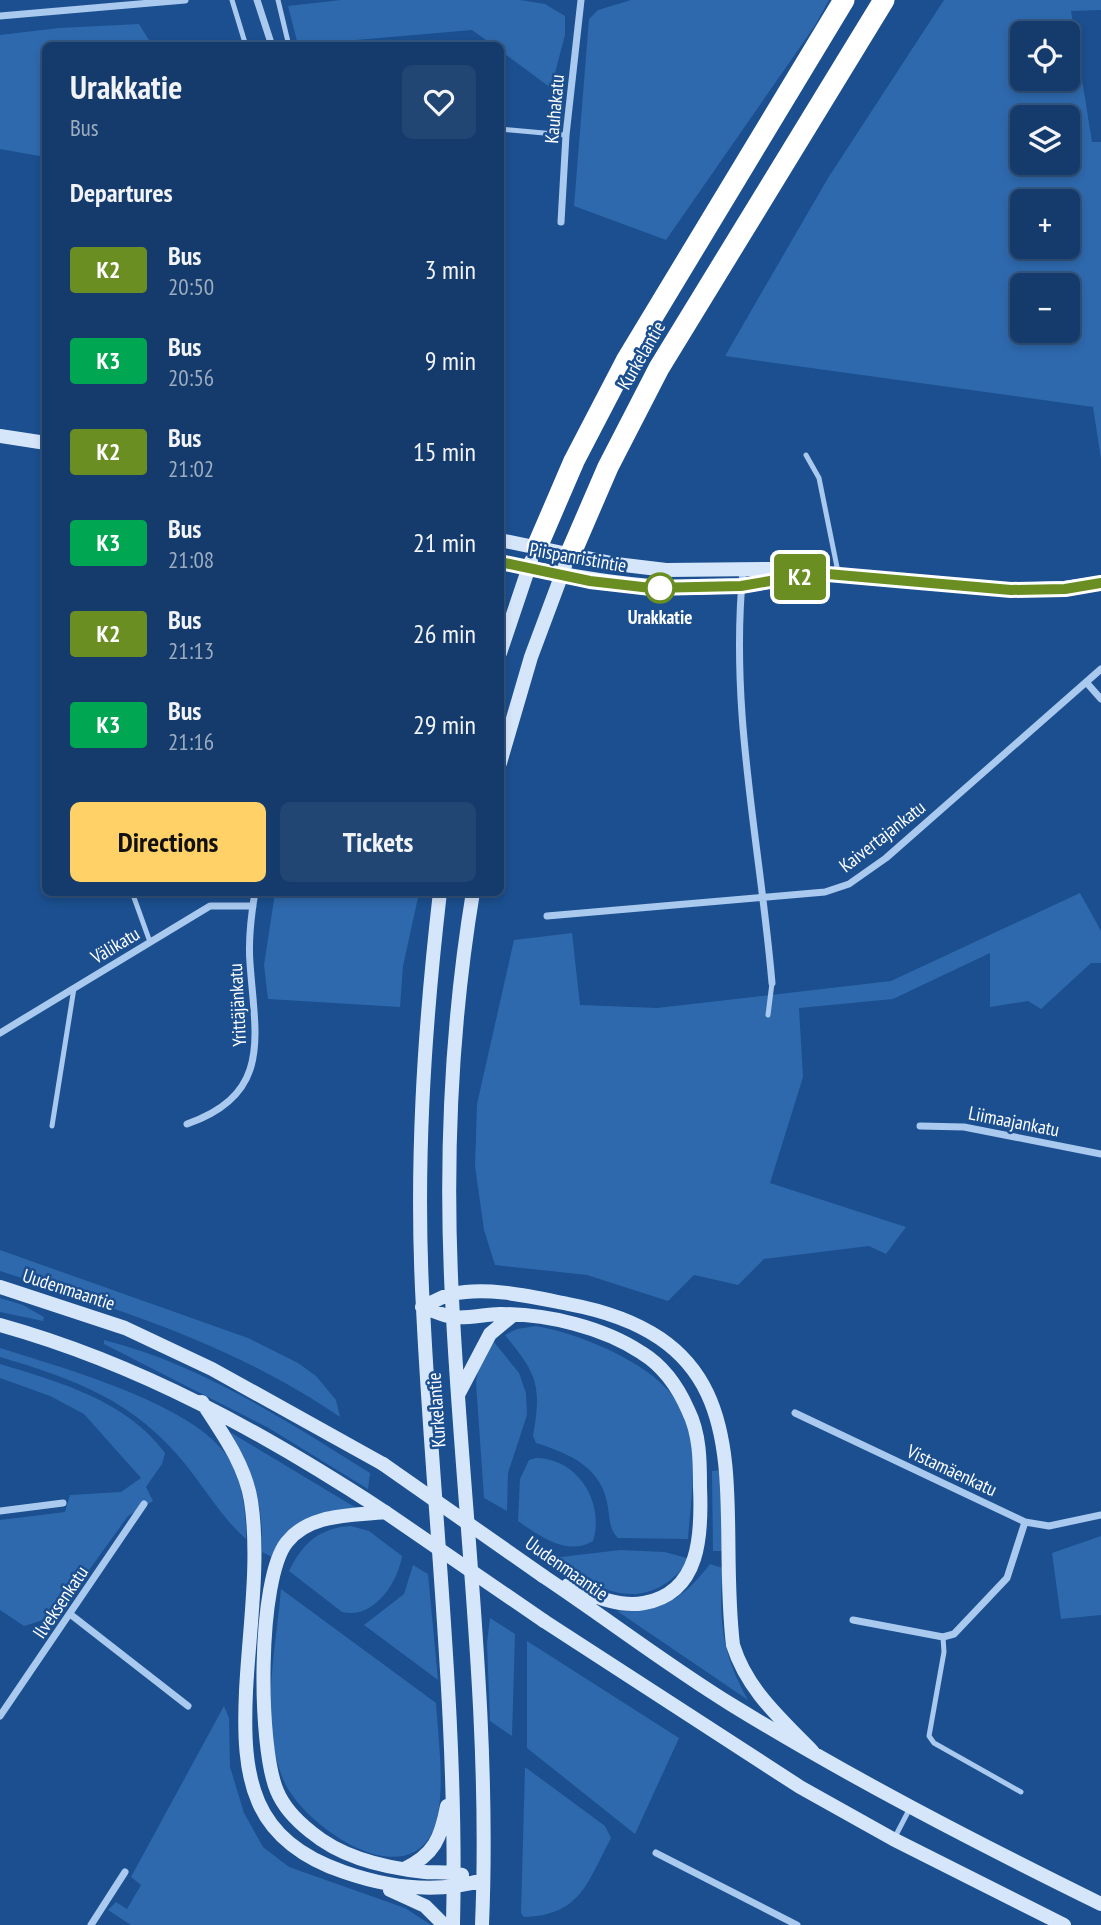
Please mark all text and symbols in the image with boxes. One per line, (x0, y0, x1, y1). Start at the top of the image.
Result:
map controls (1010, 21, 1080, 343)
button: locate (1010, 21, 1080, 91)
text: Urakkatie (70, 65, 182, 108)
button: heart (402, 65, 476, 139)
street label: Kauhakatu (539, 73, 569, 145)
button: layers (1010, 105, 1080, 175)
text: Bus (70, 113, 99, 142)
text: Departures (70, 176, 173, 209)
button: + (1010, 189, 1080, 259)
text: Bus (168, 239, 201, 272)
text: 3 min (425, 253, 476, 286)
text: K2 (97, 254, 120, 285)
text: 20:50 (168, 272, 214, 301)
button: − (1010, 273, 1080, 343)
street label: Kurkelantie (612, 316, 670, 393)
text: Bus (168, 330, 201, 363)
text: 9 min (425, 344, 476, 377)
text: K3 (97, 345, 120, 376)
text: 20:56 (168, 363, 214, 392)
text: Bus (168, 421, 201, 454)
text: 15 min (413, 435, 476, 468)
text: K2 (97, 436, 120, 467)
text: 21:02 (168, 454, 214, 483)
text: Bus (168, 512, 201, 545)
text: 21 min (413, 526, 476, 559)
text: K3 (97, 527, 120, 558)
street label: Piispanristintie (528, 537, 629, 577)
text: 21:08 (168, 545, 214, 574)
line badge: K2 (768, 554, 832, 600)
text: K2 (788, 561, 812, 592)
marker: Urakkatie (645, 573, 675, 603)
text: Bus (168, 603, 201, 636)
place label: Urakkatie (628, 605, 692, 629)
text: 26 min (413, 617, 476, 650)
text: K2 (97, 618, 120, 649)
text: 21:13 (168, 636, 214, 665)
text: Bus (168, 694, 201, 727)
text: 29 min (413, 708, 476, 741)
text: K3 (97, 709, 120, 740)
text: 21:16 (168, 727, 214, 756)
street label: Kaivertajankatu (834, 795, 930, 877)
button: Directions (70, 802, 266, 882)
button: Tickets (280, 802, 476, 882)
street label: Välikatu (85, 921, 144, 969)
street label: Yrittäjänkatu (223, 963, 251, 1047)
street label: Liimaajankatu (966, 1100, 1062, 1142)
street label: Uudenmaantie (20, 1263, 118, 1315)
street label: Kurkelantie (421, 1372, 451, 1448)
street label: Vistamäenkatu (902, 1438, 1001, 1501)
street label: Uudenmaantie (521, 1531, 613, 1605)
street label: Ilveksenkatu (27, 1561, 93, 1643)

